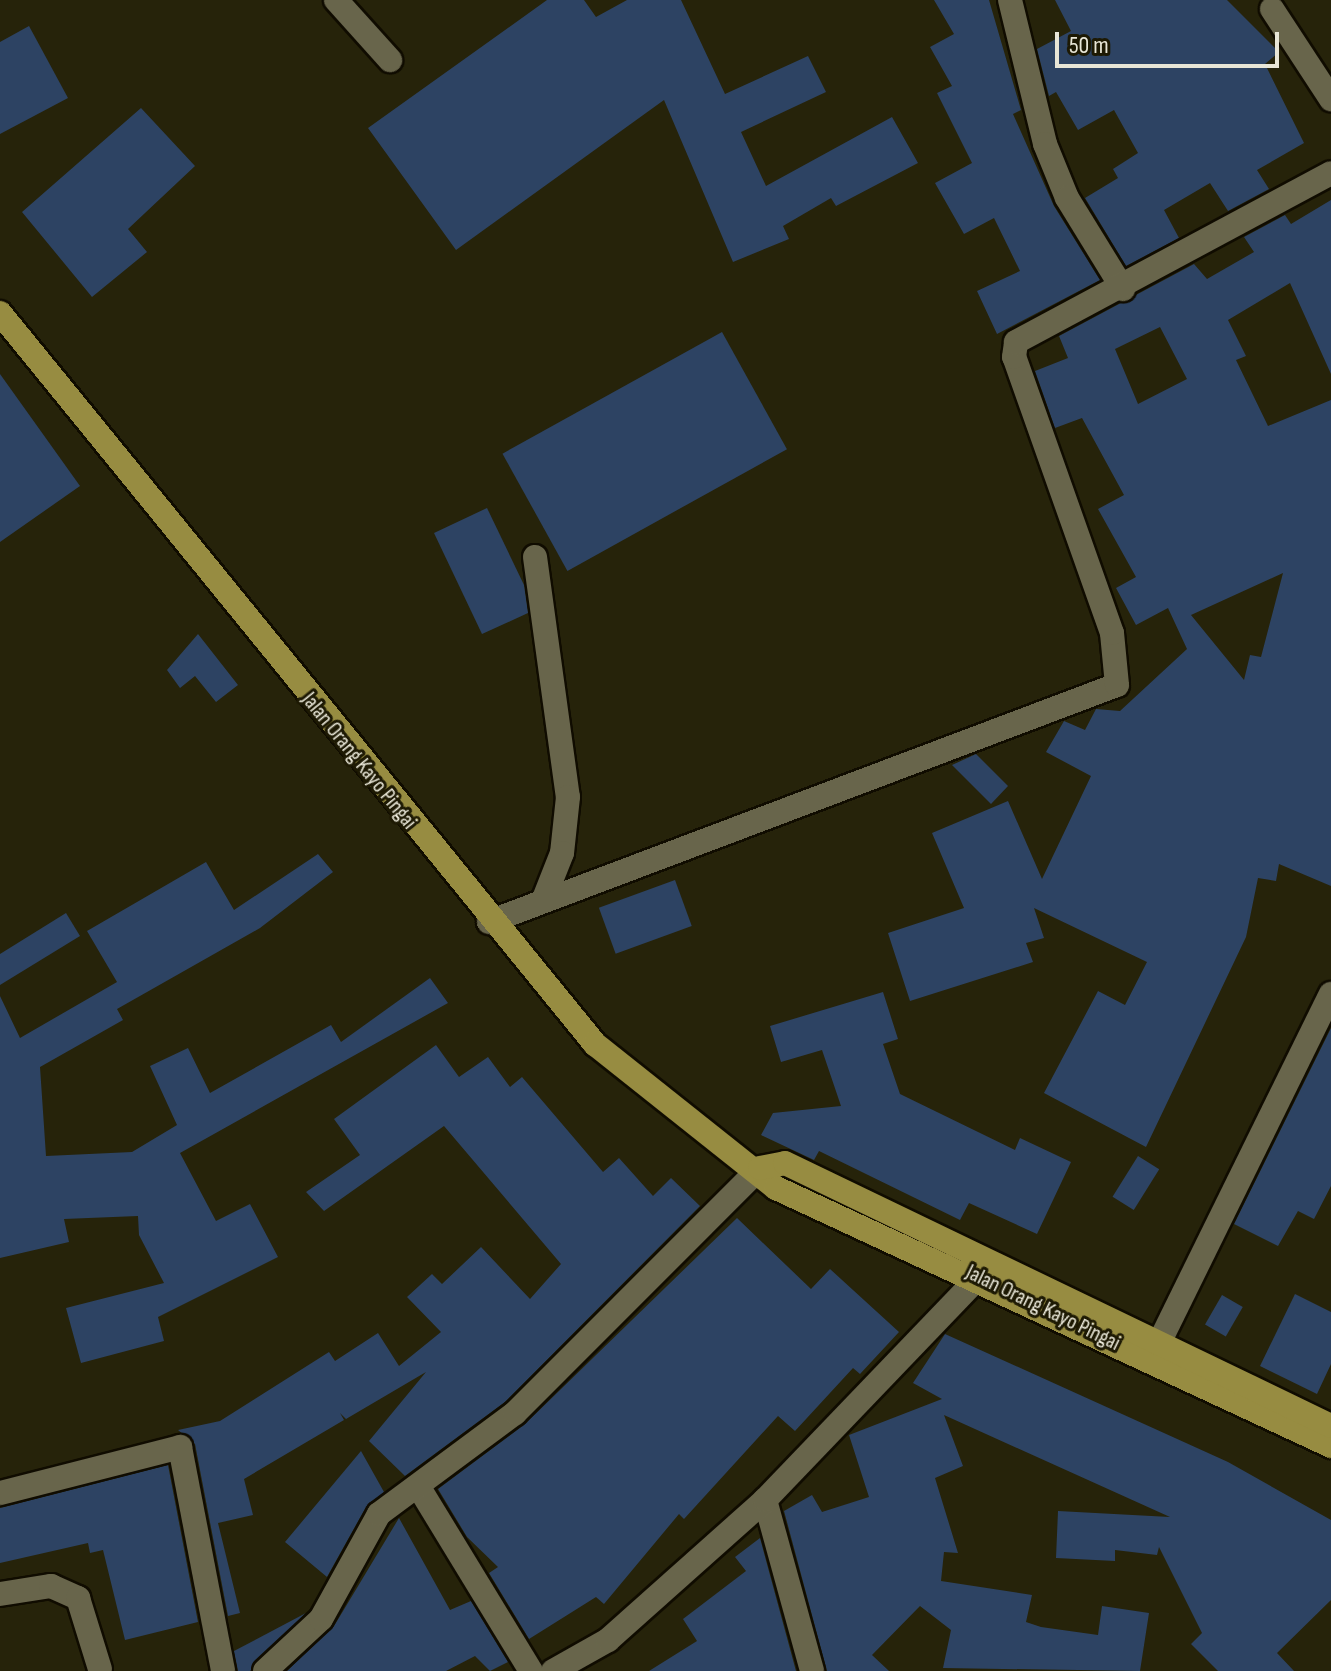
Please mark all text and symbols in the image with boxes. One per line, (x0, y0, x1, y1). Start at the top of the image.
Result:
scale bar (1059, 16, 1283, 66)
text: 50 m (1069, 31, 1109, 60)
street label: Jalan Orang Kayo Pingai (296, 687, 422, 835)
street label: Jalan Orang Kayo Pingai (962, 1259, 1124, 1357)

